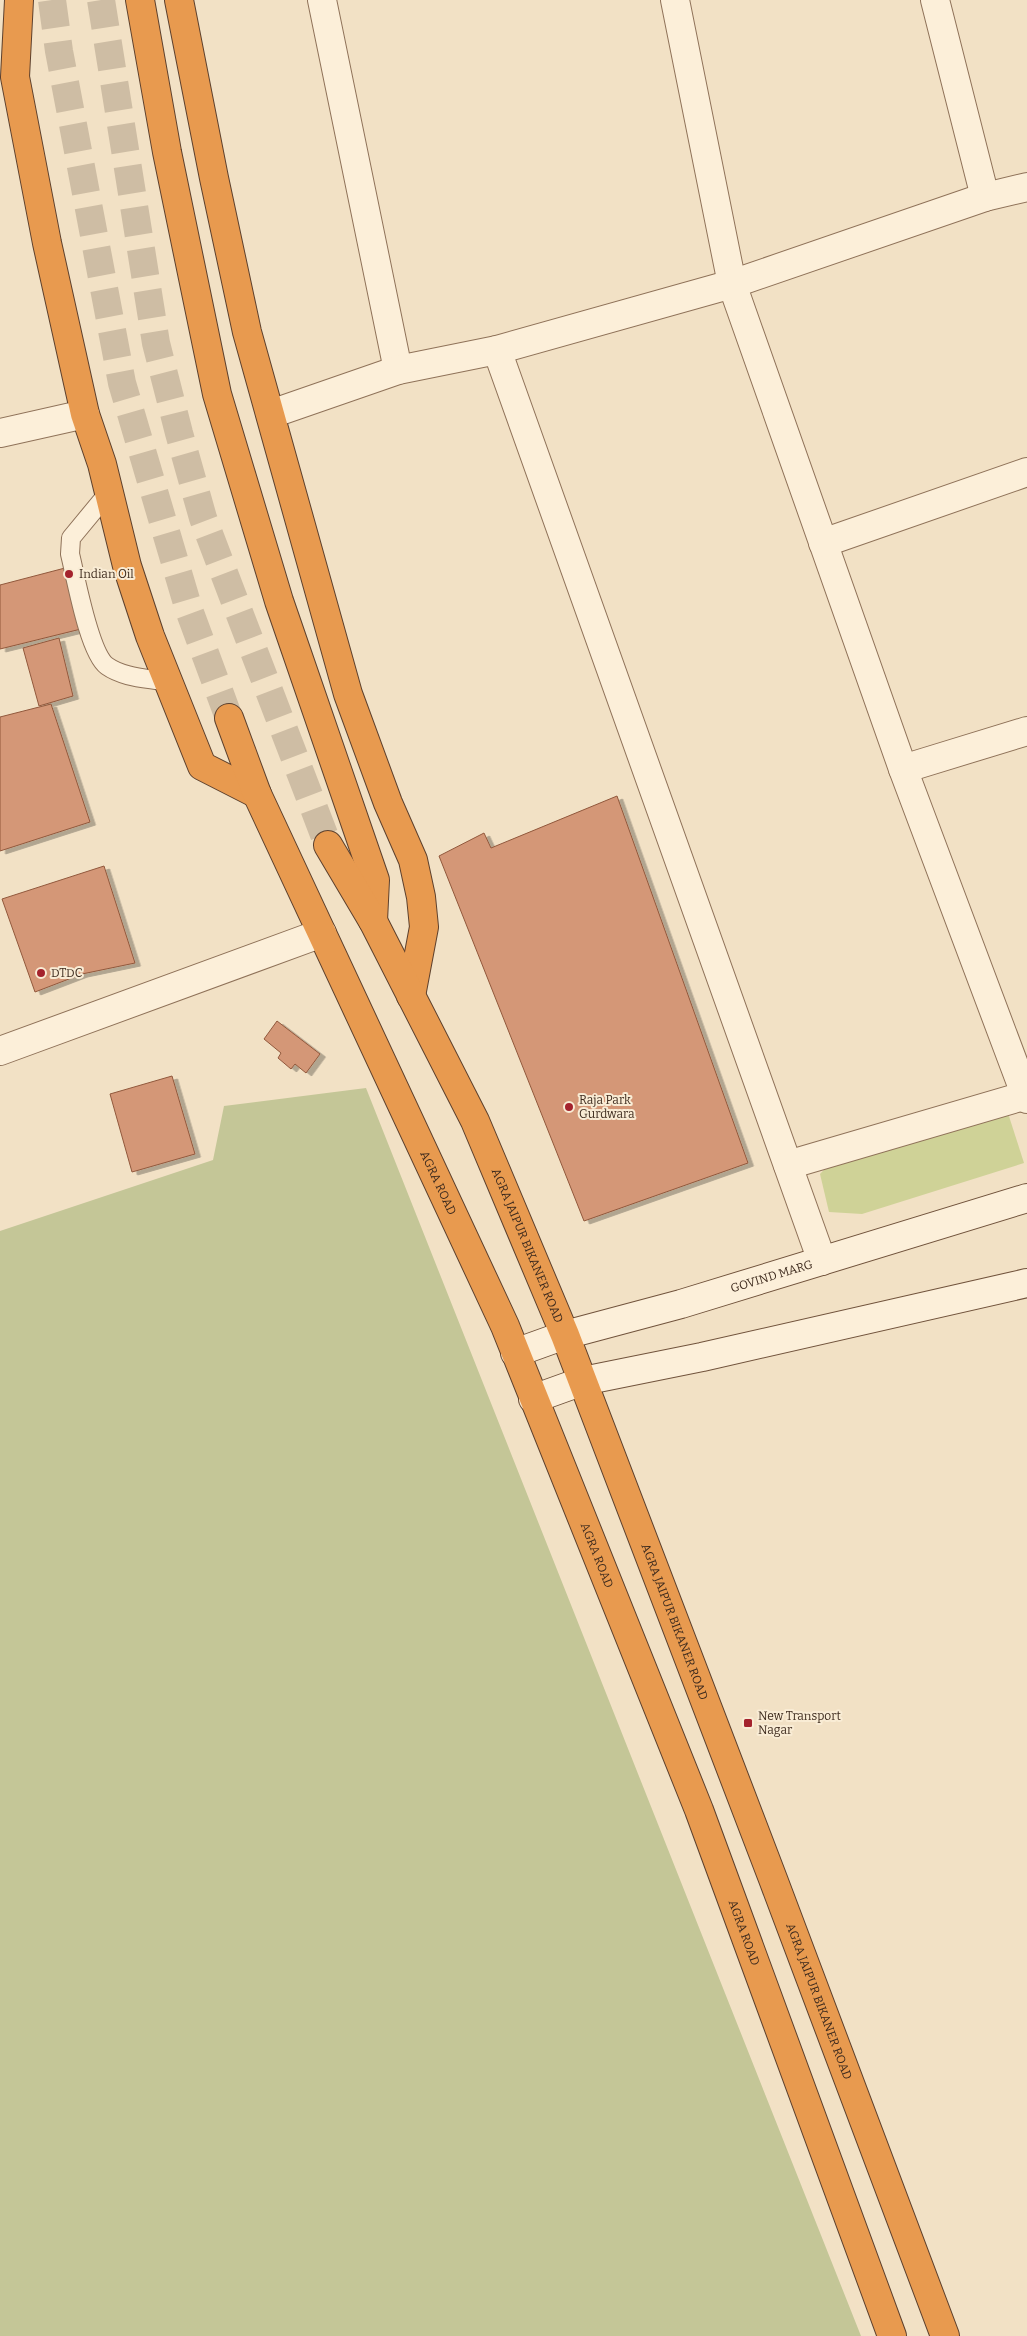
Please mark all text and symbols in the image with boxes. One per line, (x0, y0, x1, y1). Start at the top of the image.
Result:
place label: Indian Oil (79, 567, 134, 581)
marker: Indian Oil (63, 568, 75, 580)
place label: DTDC (51, 966, 83, 980)
marker: DTDC (35, 967, 47, 979)
place label: Raja Park Gurdwara (579, 1093, 635, 1121)
marker: Raja Park Gurdwara (563, 1101, 575, 1113)
street label: AGRA ROAD (417, 1149, 459, 1217)
street label: AGRA JAIPUR BIKANER ROAD (489, 1166, 566, 1325)
street label: GOVIND MARG (729, 1257, 815, 1295)
street label: AGRA ROAD (578, 1521, 616, 1590)
street label: AGRA JAIPUR BIKANER ROAD (638, 1542, 711, 1702)
place label: New Transport Nagar (758, 1709, 842, 1737)
marker: New Transport Nagar (742, 1717, 754, 1729)
street label: AGRA ROAD (726, 1898, 762, 1967)
street label: AGRA JAIPUR BIKANER ROAD (783, 1921, 855, 2081)

